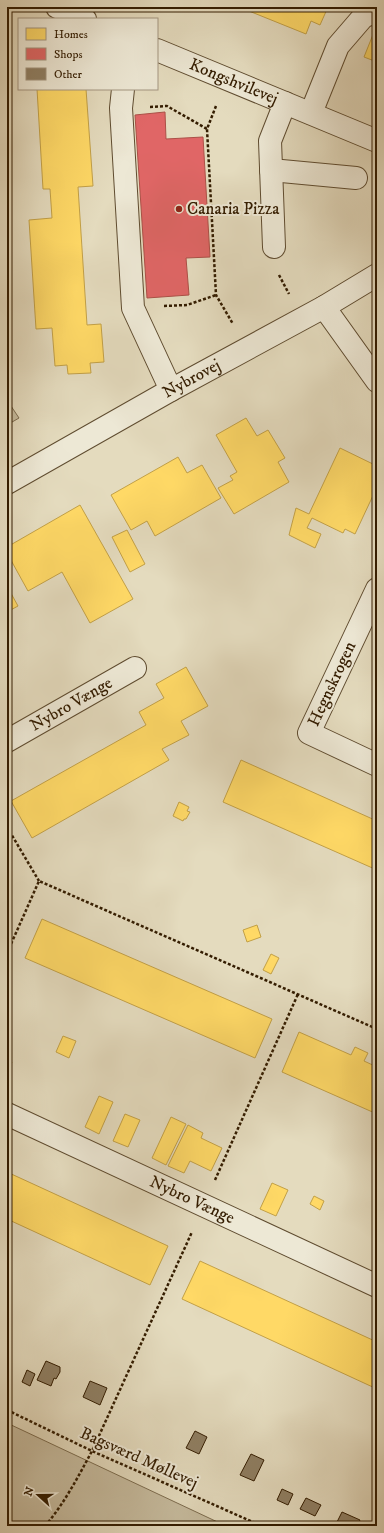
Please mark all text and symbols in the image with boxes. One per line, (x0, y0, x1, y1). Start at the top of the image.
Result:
legend (18, 18, 158, 90)
text: Homes (54, 27, 88, 42)
text: Shops (54, 47, 82, 62)
street label: Kongshvilevej (186, 54, 281, 110)
text: Other (54, 67, 83, 82)
place label: Canaria Pizza (187, 198, 280, 220)
marker: Canaria Pizza (174, 204, 184, 214)
street label: Nybrovej (159, 354, 224, 403)
street label: Hegnskrogen (303, 638, 361, 730)
street label: Nybro Vænge (26, 672, 116, 737)
street label: Nybro Vænge (146, 1171, 238, 1229)
street label: Bagsværd Møllevej (77, 1422, 201, 1494)
north arrow (18, 1475, 58, 1515)
text: N (21, 1485, 38, 1498)

